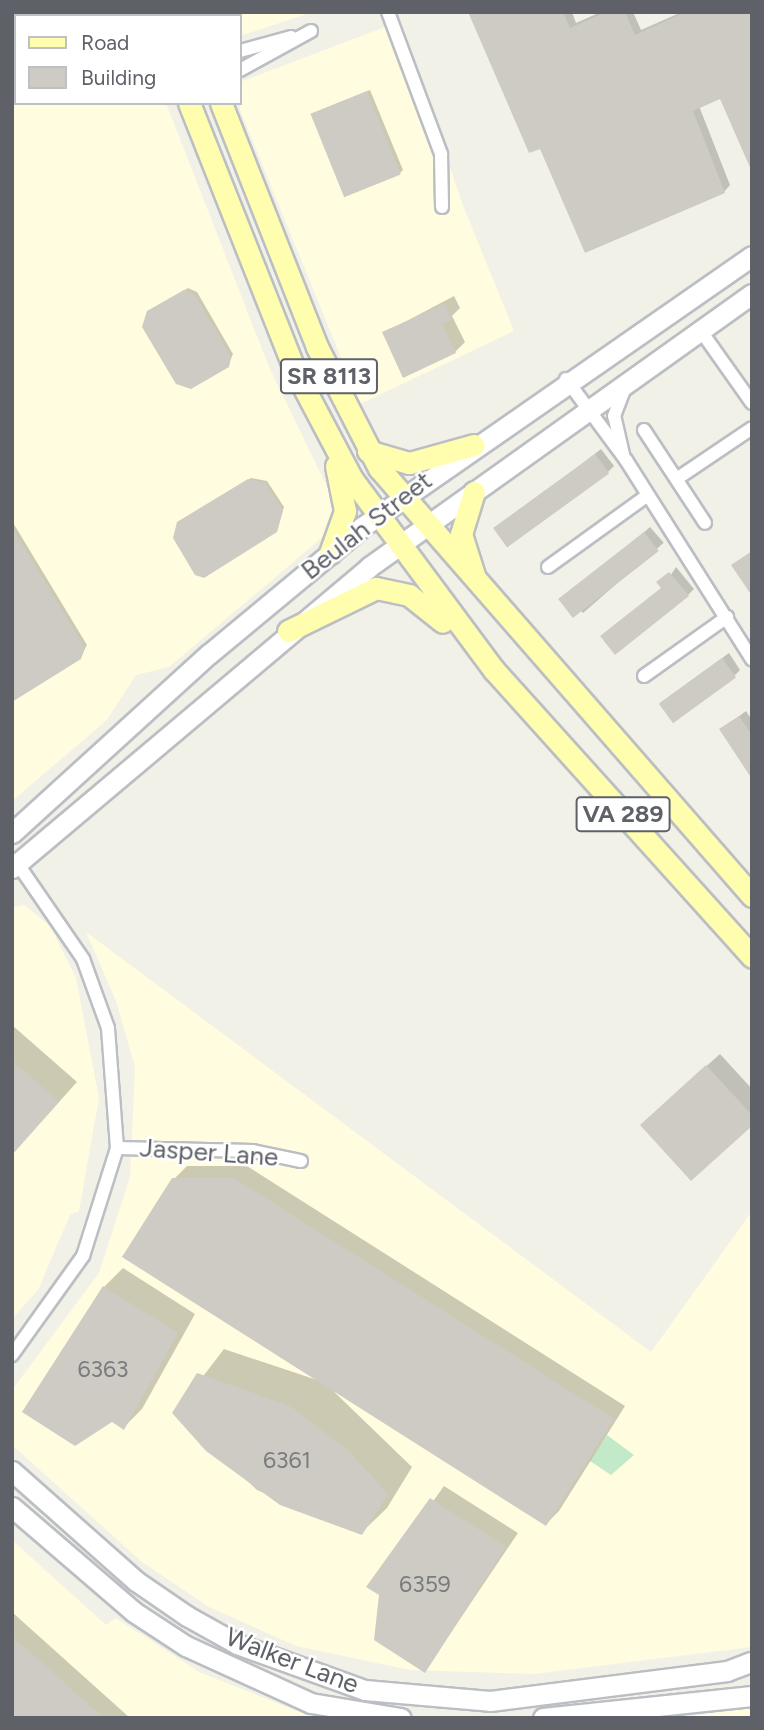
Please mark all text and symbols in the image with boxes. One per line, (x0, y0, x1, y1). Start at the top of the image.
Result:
legend (14, 14, 242, 105)
text: Road (81, 30, 129, 55)
text: Building (81, 65, 156, 90)
road number: SR 8113 (278, 356, 380, 396)
street label: Beulah Street (295, 465, 439, 587)
road number: VA 289 (574, 794, 672, 834)
street label: Jasper Lane (139, 1133, 279, 1173)
house number: 6363 (77, 1355, 129, 1383)
house number: 6361 (263, 1446, 311, 1474)
house number: 6359 (399, 1570, 451, 1598)
street label: Walker Lane (221, 1621, 363, 1701)

